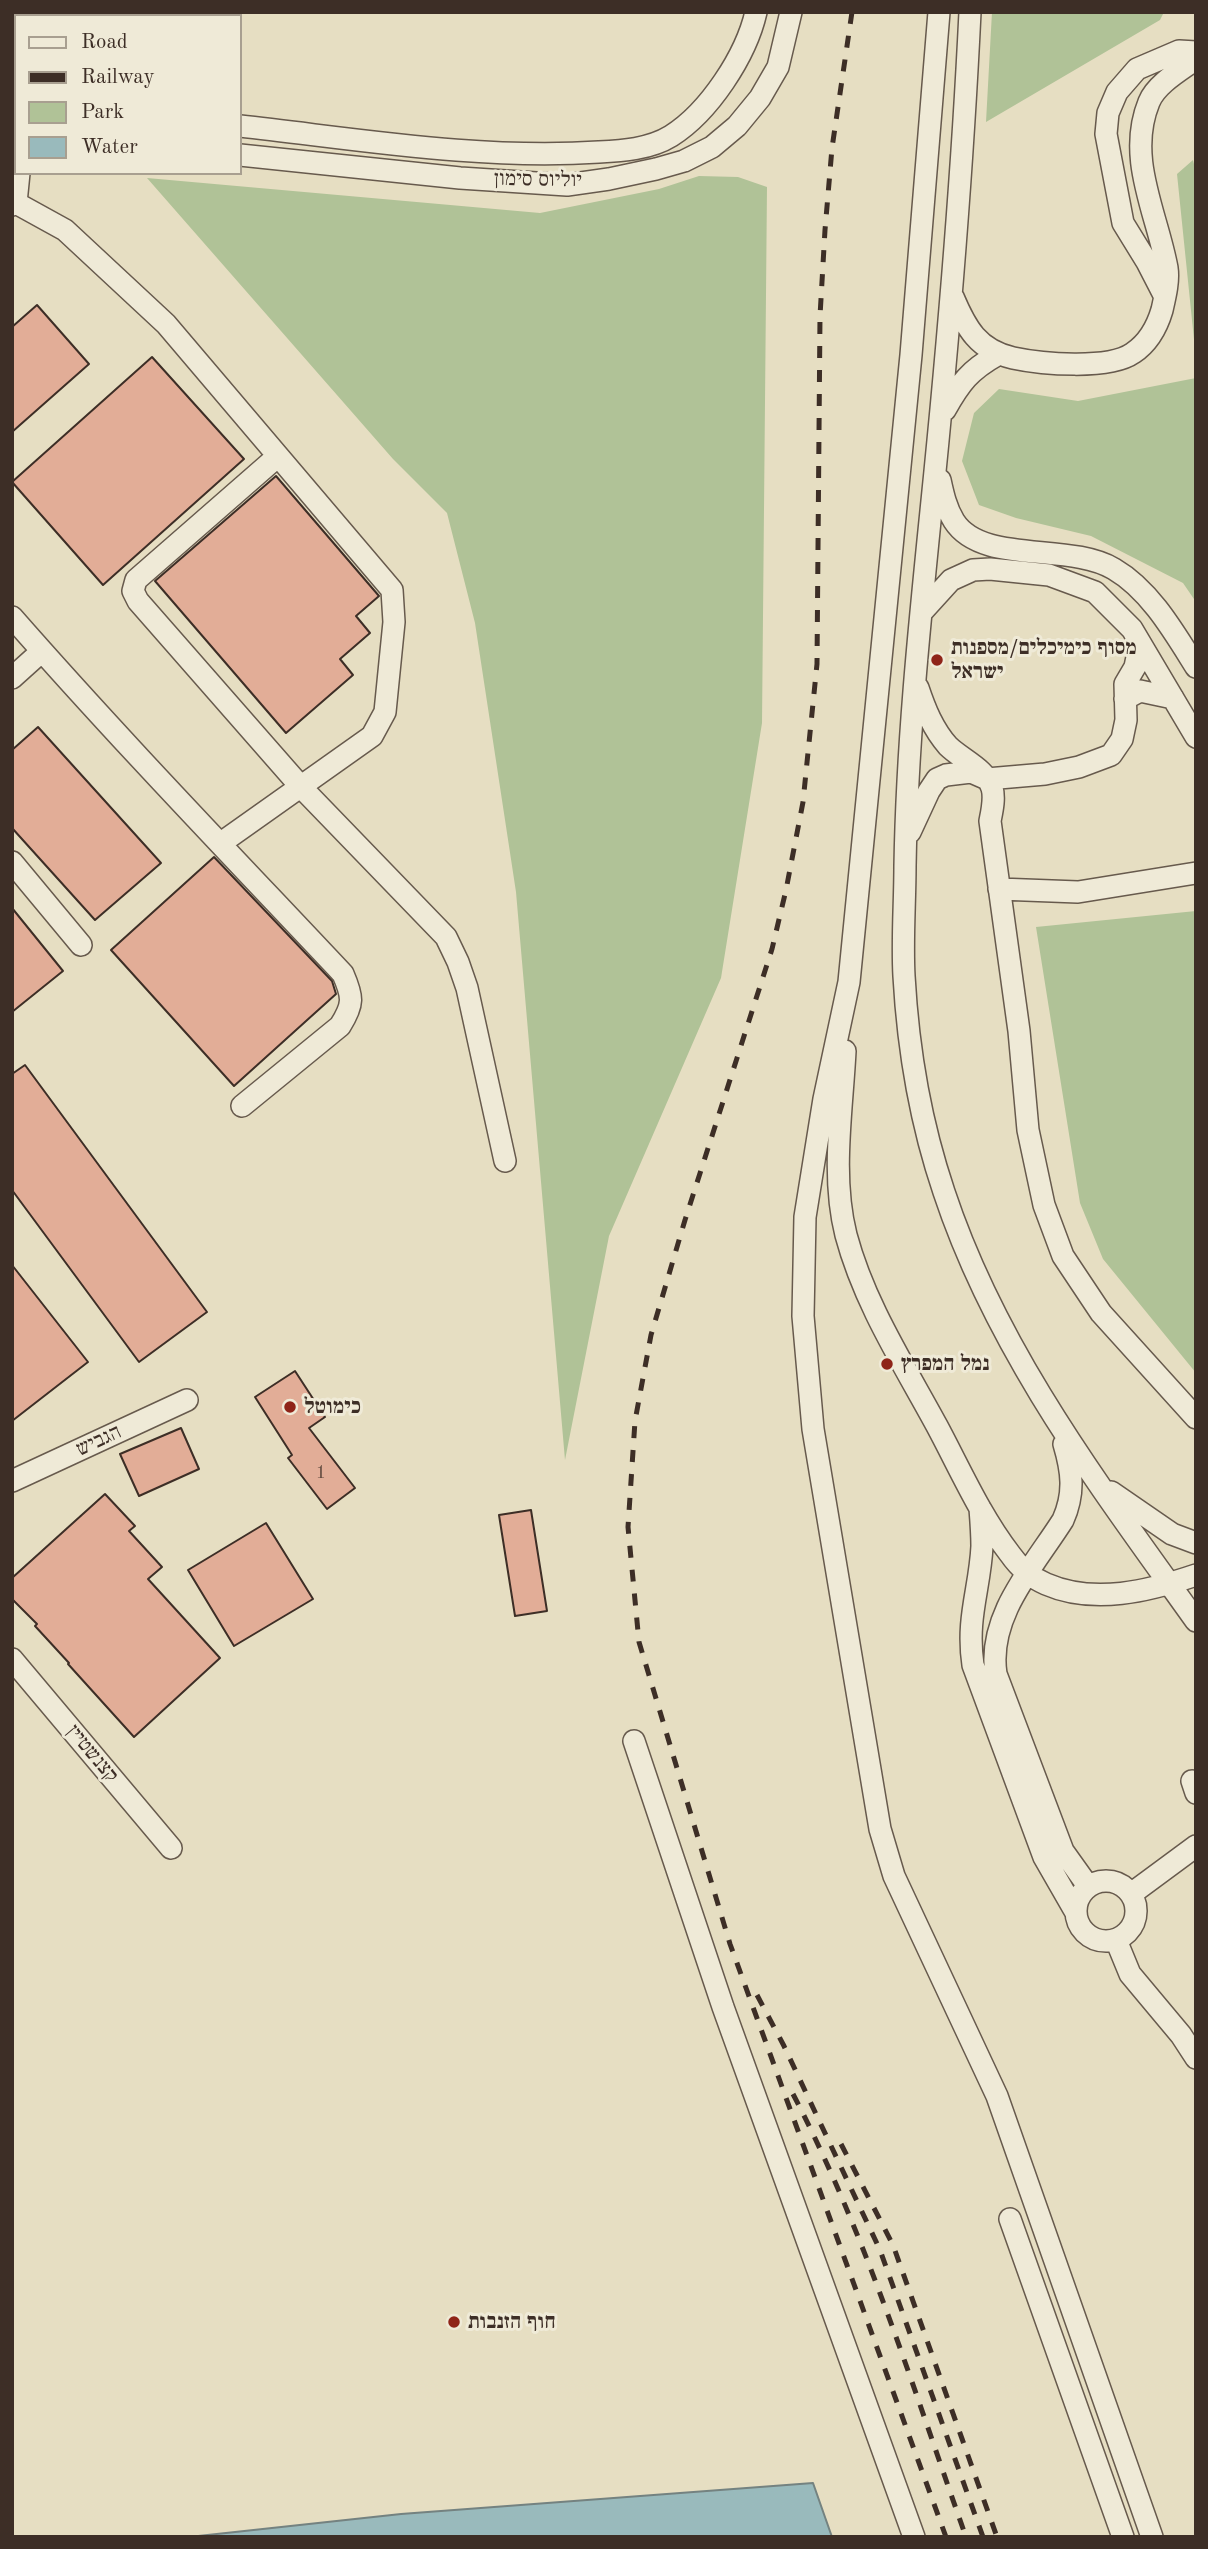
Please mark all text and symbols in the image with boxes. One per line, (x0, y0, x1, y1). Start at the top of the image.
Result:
legend (14, 14, 242, 175)
text: Road (81, 32, 128, 53)
text: Railway (81, 67, 155, 88)
text: Park (81, 102, 124, 123)
text: Water (81, 137, 138, 158)
street label: יוליוס סימון (494, 167, 582, 193)
place label: מסוף כימיכלים/מספנות ישראל (951, 635, 1137, 685)
marker: מסוף כימיכלים/מספנות ישראל (929, 652, 945, 668)
place label: נמל המפרץ (901, 1351, 990, 1377)
marker: נמל המפרץ (879, 1356, 895, 1372)
place label: כימוטל (304, 1394, 361, 1420)
marker: כימוטל (282, 1399, 298, 1415)
street label: הגביש (72, 1420, 126, 1462)
house number: 1 (316, 1462, 326, 1484)
street label: קצנשטיין (61, 1720, 123, 1788)
place label: חוף הזנבות (468, 2309, 556, 2335)
marker: חוף הזנבות (446, 2314, 462, 2330)

